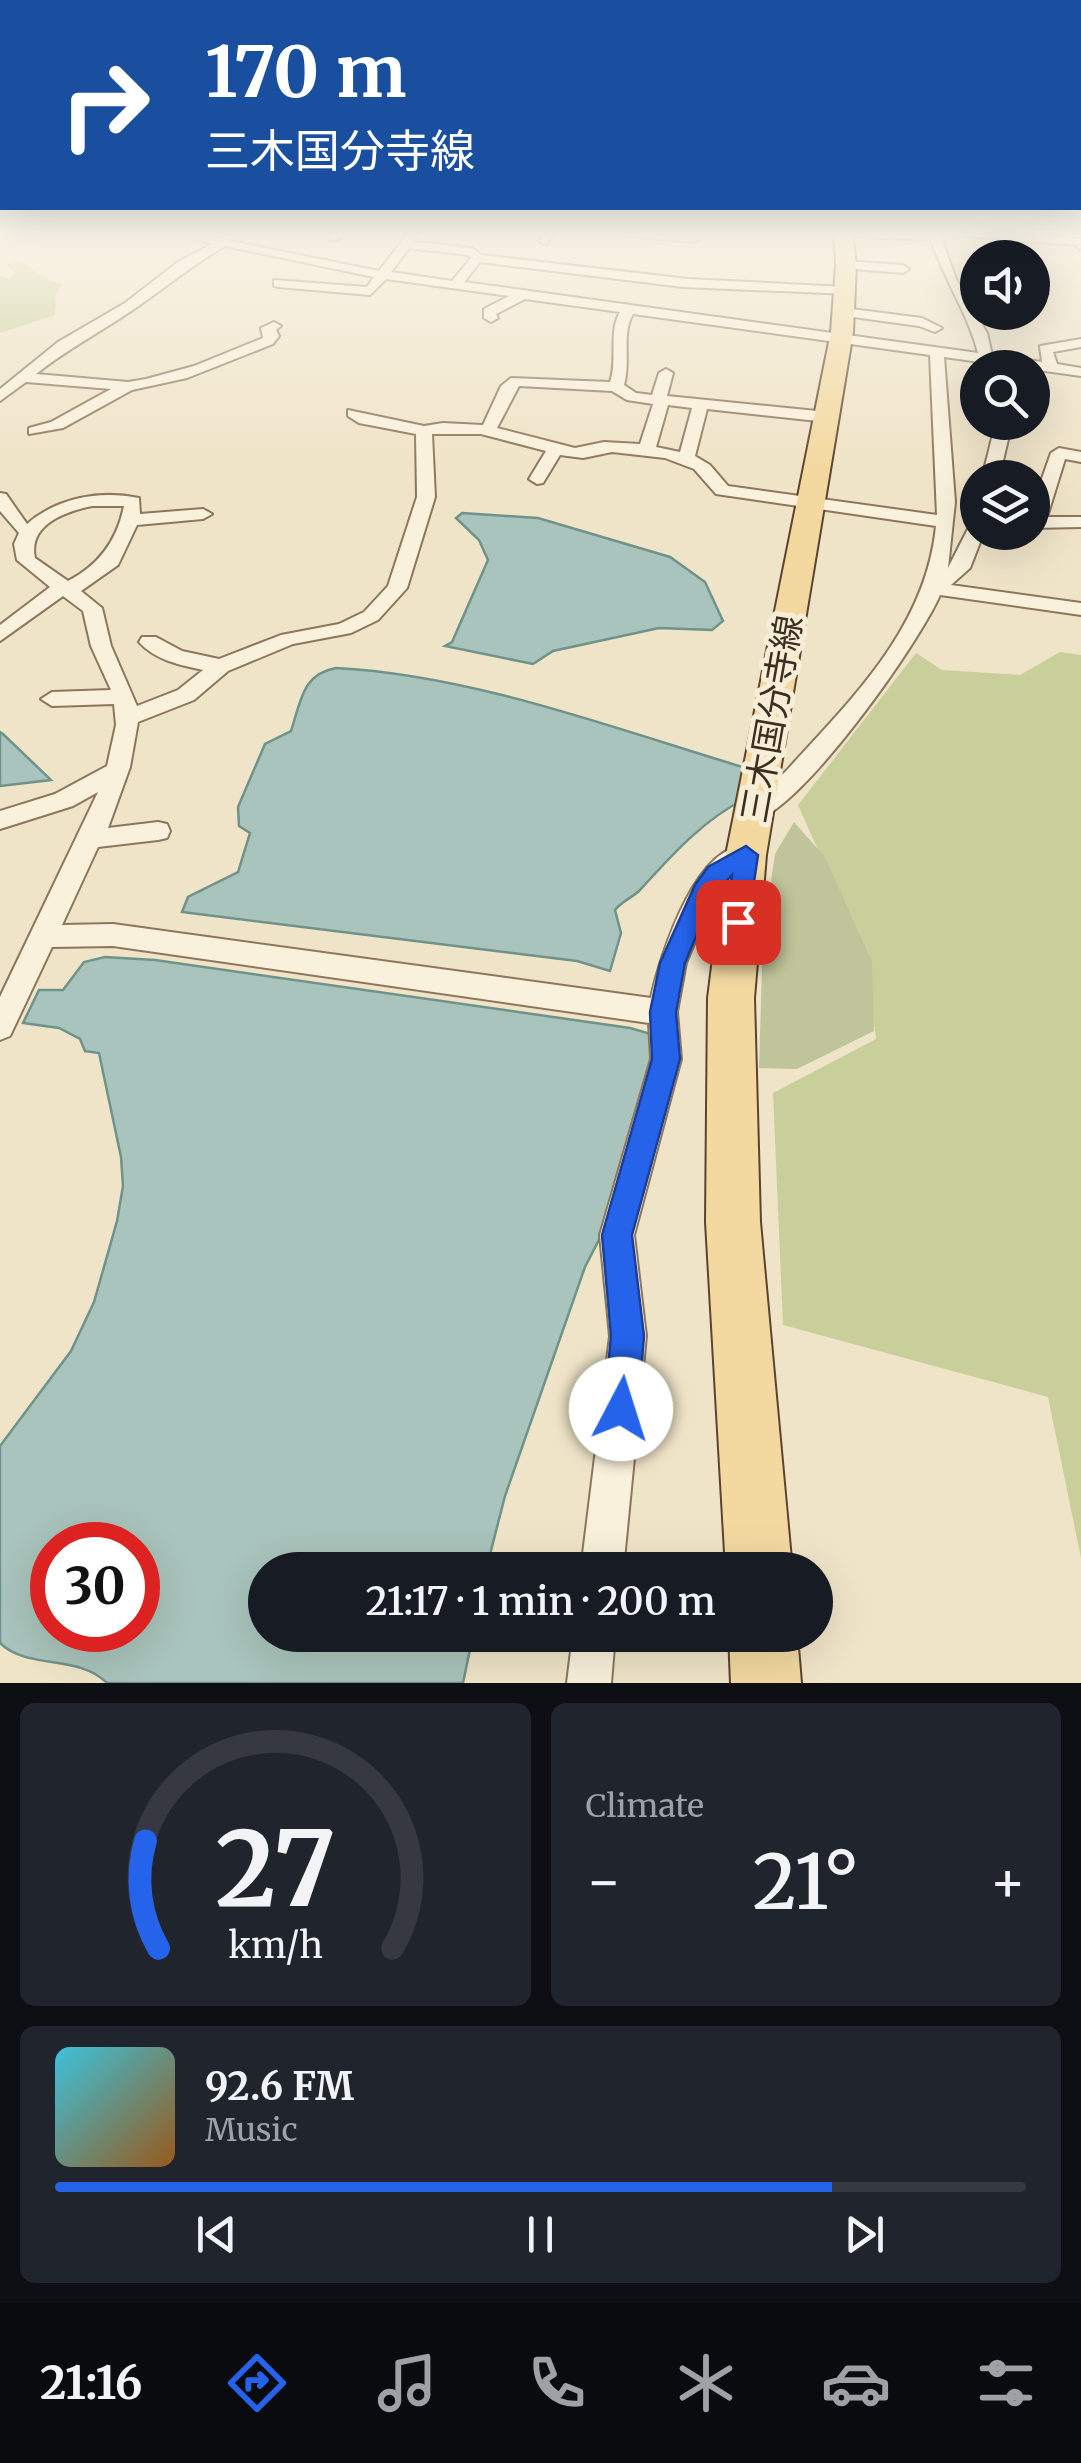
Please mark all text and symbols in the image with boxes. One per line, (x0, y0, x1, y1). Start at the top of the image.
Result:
text: 170 m (205, 28, 406, 116)
icon: right (40, 40, 170, 170)
text: 三木国分寺線 (205, 123, 475, 179)
map controls (960, 240, 1050, 550)
button: sound (960, 240, 1050, 330)
button: search (960, 350, 1050, 440)
button: layers (960, 460, 1050, 550)
street label: 三木国分寺線 (732, 612, 812, 826)
pin (696, 880, 781, 965)
icon: arrive (711, 895, 766, 950)
position arrow (569, 1357, 673, 1461)
speed limit sign: 30 (30, 1522, 160, 1652)
text: 21:17 · 1 min · 200 m (365, 1578, 716, 1625)
text: Climate (586, 1786, 704, 1826)
text: 27 (215, 1804, 335, 1934)
text: 21° (752, 1835, 859, 1929)
text: − (586, 1847, 622, 1916)
text: + (989, 1847, 1026, 1916)
text: km/h (228, 1923, 323, 1968)
text: 92.6 FM (205, 2063, 354, 2110)
text: Music (205, 2110, 298, 2150)
icon: previous (189, 2207, 244, 2262)
icon: pause (513, 2207, 568, 2262)
icon: next (837, 2207, 892, 2262)
icon: directions (222, 2348, 292, 2418)
icon: music (372, 2348, 442, 2418)
icon: phone (522, 2348, 592, 2418)
icon: climate (671, 2348, 741, 2418)
icon: car (821, 2348, 891, 2418)
icon: filters (971, 2348, 1041, 2418)
text: 21:16 (40, 2355, 142, 2411)

